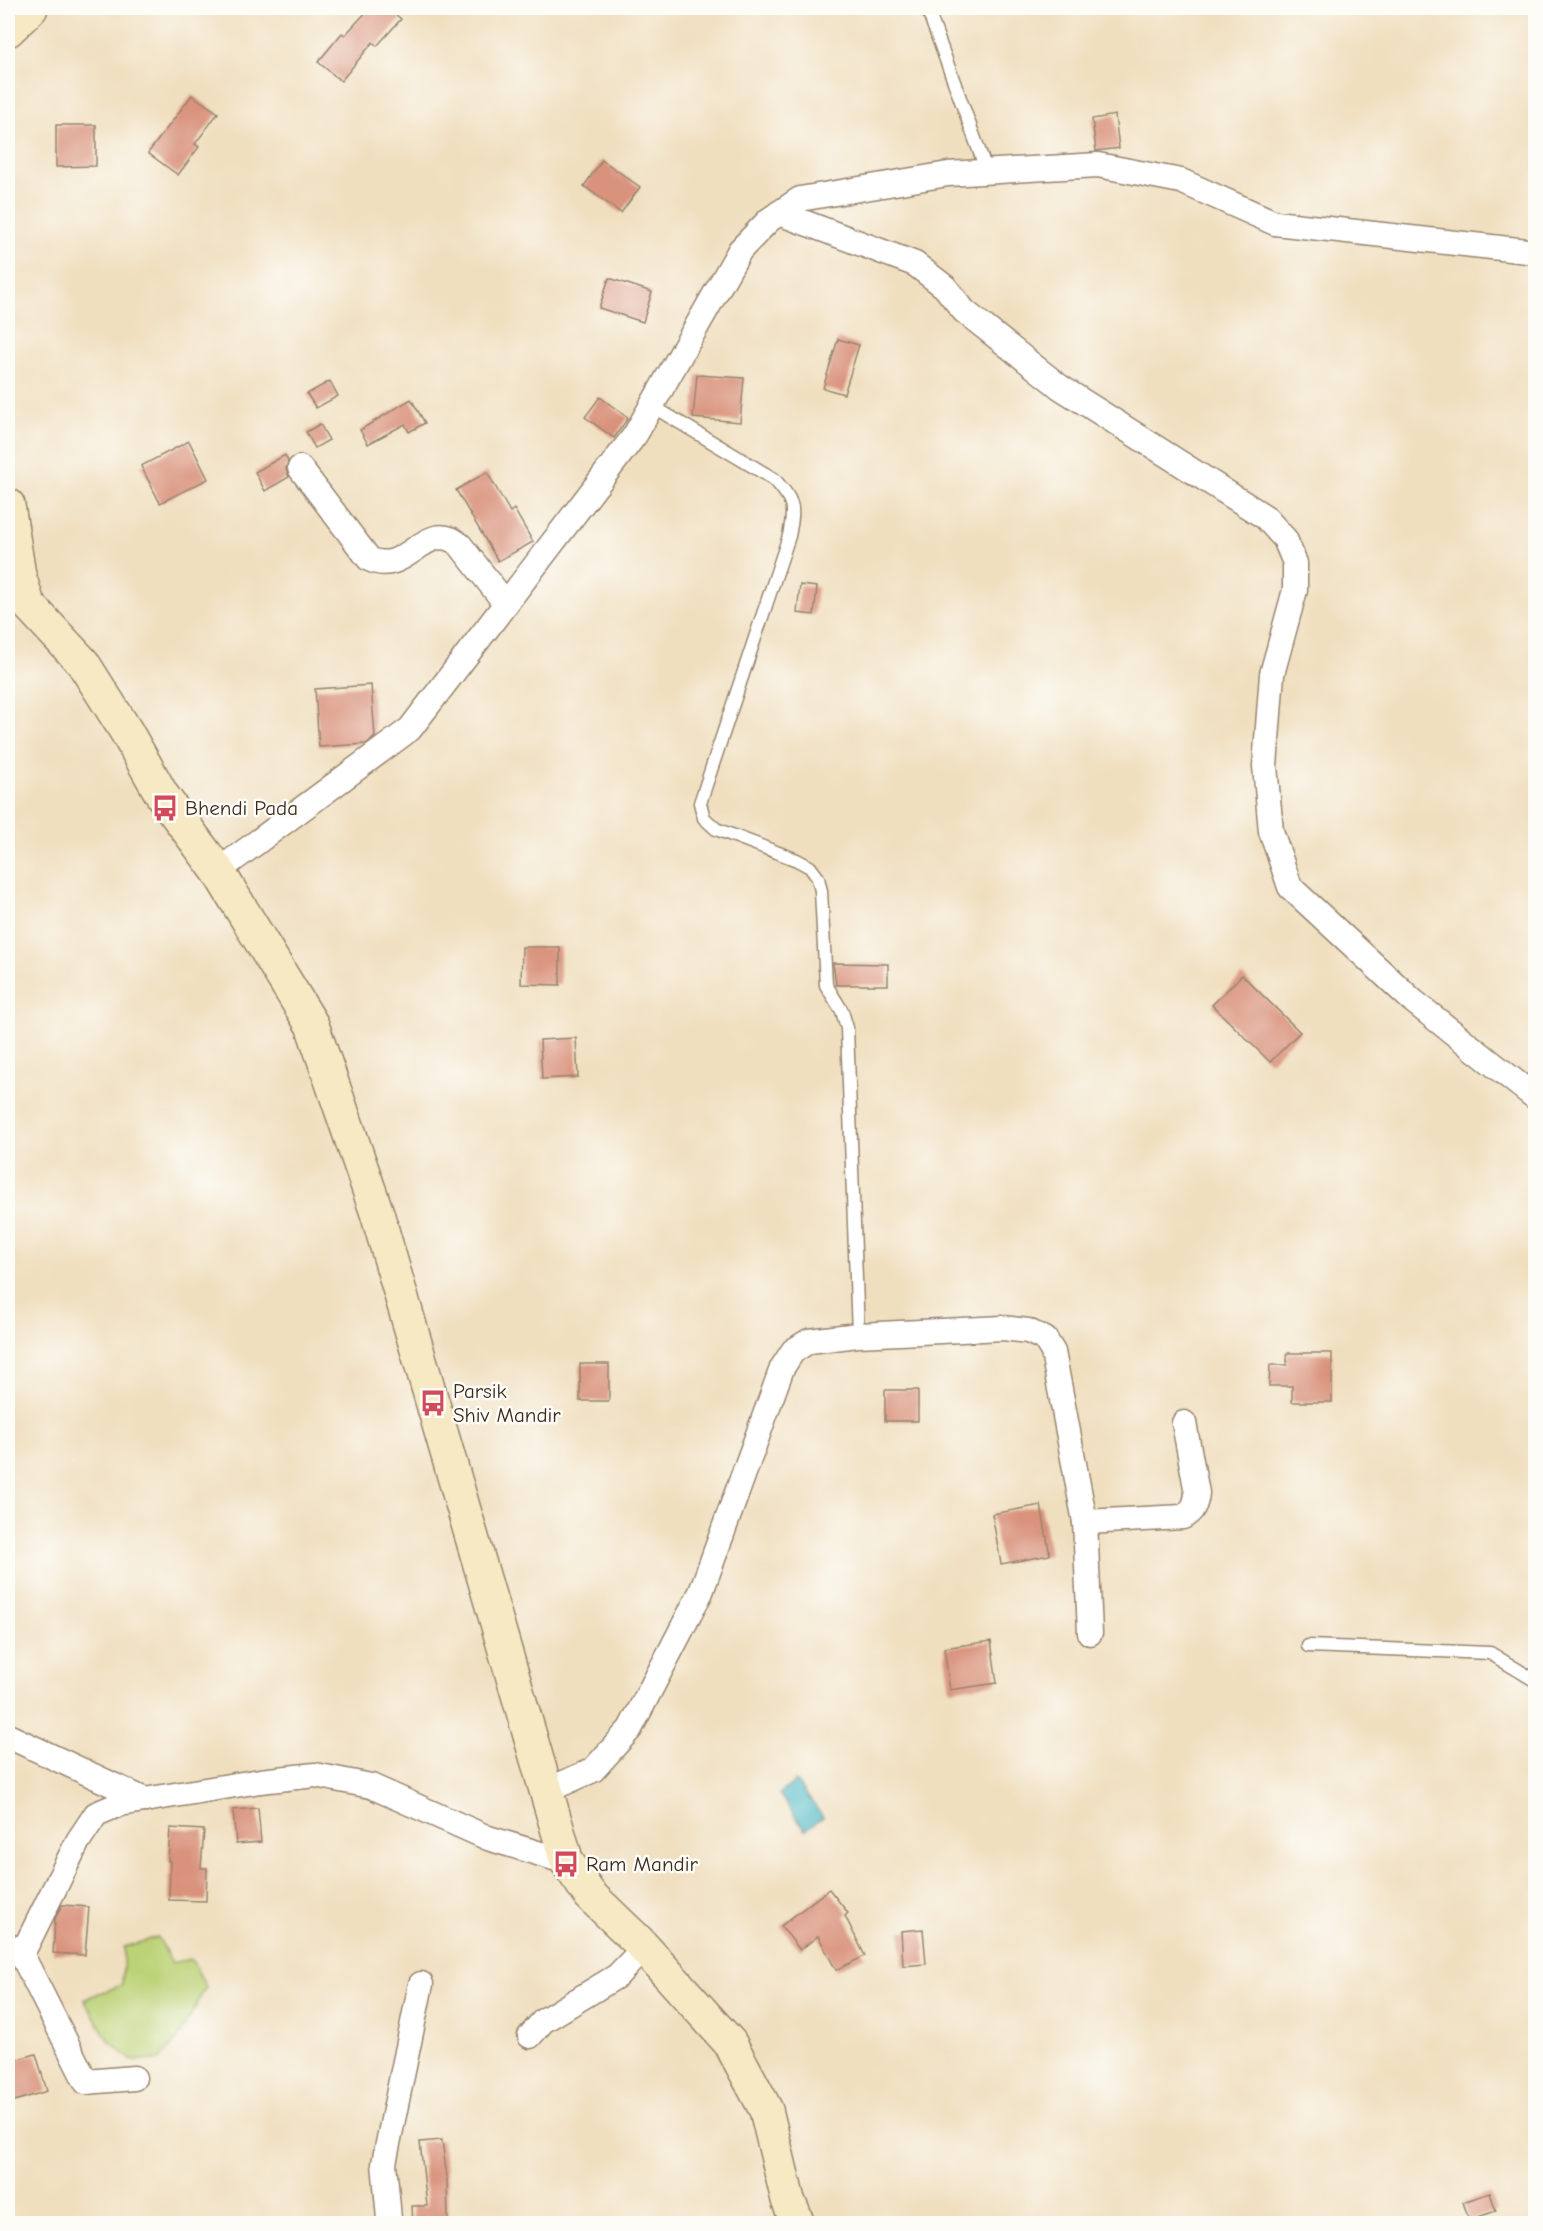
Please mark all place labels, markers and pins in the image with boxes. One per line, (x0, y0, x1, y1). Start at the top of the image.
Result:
bus stop icon: Bhendi Pada (150, 793, 180, 823)
place label: Bhendi Pada (185, 796, 298, 820)
place label: Parsik Shiv Mandir (453, 1379, 561, 1427)
bus stop icon: Parsik Shiv Mandir (418, 1388, 448, 1418)
bus stop icon: Ram Mandir (551, 1849, 581, 1879)
place label: Ram Mandir (586, 1852, 698, 1876)

